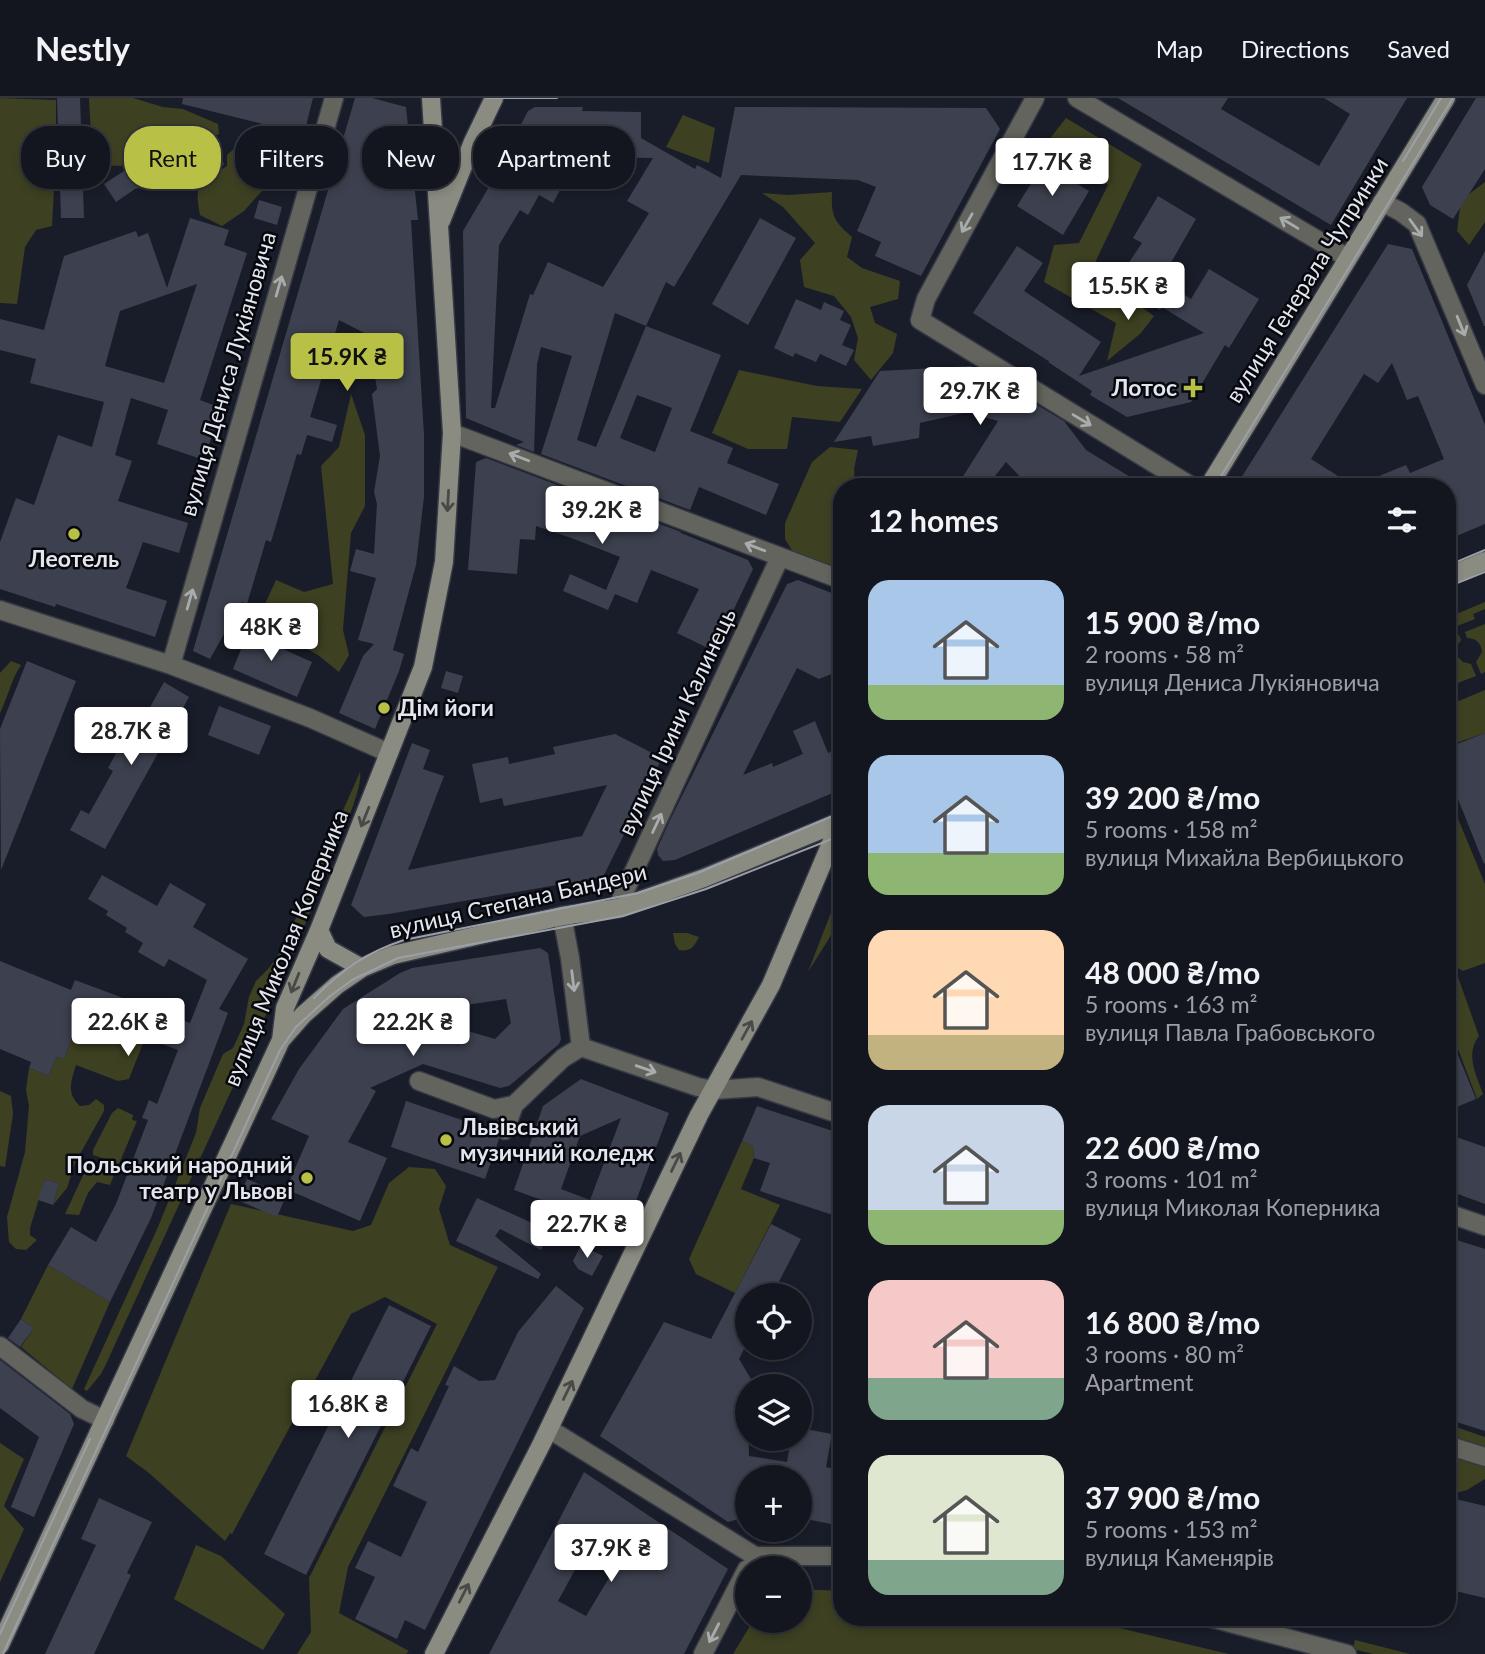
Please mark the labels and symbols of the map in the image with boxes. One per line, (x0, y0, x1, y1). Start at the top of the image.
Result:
pin: 17.7K ₴ (987, 139, 1117, 198)
street label: вулиця Генерала Чупринки (1219, 151, 1393, 407)
one-way arrow (960, 212, 974, 232)
one-way arrow (1279, 216, 1300, 229)
one-way arrow (1409, 218, 1423, 237)
street label: вулиця Дениса Лукіяновича (173, 228, 281, 519)
pin: 15.5K ₴ (1063, 262, 1193, 322)
one-way arrow (273, 275, 286, 297)
one-way arrow (1455, 315, 1468, 336)
pin: 15.9K ₴ (282, 334, 412, 393)
pin: 29.7K ₴ (915, 368, 1045, 427)
place label: Лотос (1111, 373, 1177, 401)
marker: Лотос (1183, 378, 1203, 398)
one-way arrow (1072, 414, 1092, 428)
one-way arrow (509, 450, 531, 463)
pin: 39.2K ₴ (537, 486, 667, 546)
one-way arrow (441, 489, 454, 512)
marker: Леотель (66, 526, 82, 542)
one-way arrow (745, 540, 766, 552)
place label: Леотель (28, 544, 119, 572)
one-way arrow (185, 588, 198, 610)
pin: 48K ₴ (222, 603, 320, 663)
street label: вулиця Ірини Калинець (611, 603, 741, 840)
place label: Дім йоги (398, 693, 494, 721)
marker: Дім йоги (376, 700, 392, 716)
pin: 28.7K ₴ (66, 708, 196, 767)
street label: вулиця Миколая Коперника (217, 805, 353, 1090)
one-way arrow (357, 805, 370, 827)
one-way arrow (650, 813, 664, 834)
street label: вулиця Степана Бандери (386, 857, 649, 943)
one-way arrow (567, 970, 580, 992)
one-way arrow (288, 972, 301, 994)
pin: 22.6K ₴ (63, 998, 193, 1058)
pin: 22.2K ₴ (348, 998, 478, 1058)
one-way arrow (741, 1020, 754, 1041)
one-way arrow (634, 1063, 656, 1076)
place label: Львівський музичний коледж (459, 1112, 654, 1166)
marker: Львівський музичний коледж (438, 1132, 454, 1148)
place label: Польський народний театр у Львові (66, 1150, 293, 1204)
one-way arrow (670, 1152, 684, 1173)
marker: Польський народний театр у Львові (299, 1170, 315, 1186)
pin: 22.7K ₴ (522, 1200, 652, 1260)
pin: 16.8K ₴ (283, 1380, 413, 1440)
one-way arrow (562, 1380, 575, 1401)
pin: 37.9K ₴ (546, 1524, 676, 1584)
one-way arrow (458, 1583, 472, 1604)
one-way arrow (706, 1622, 720, 1643)

